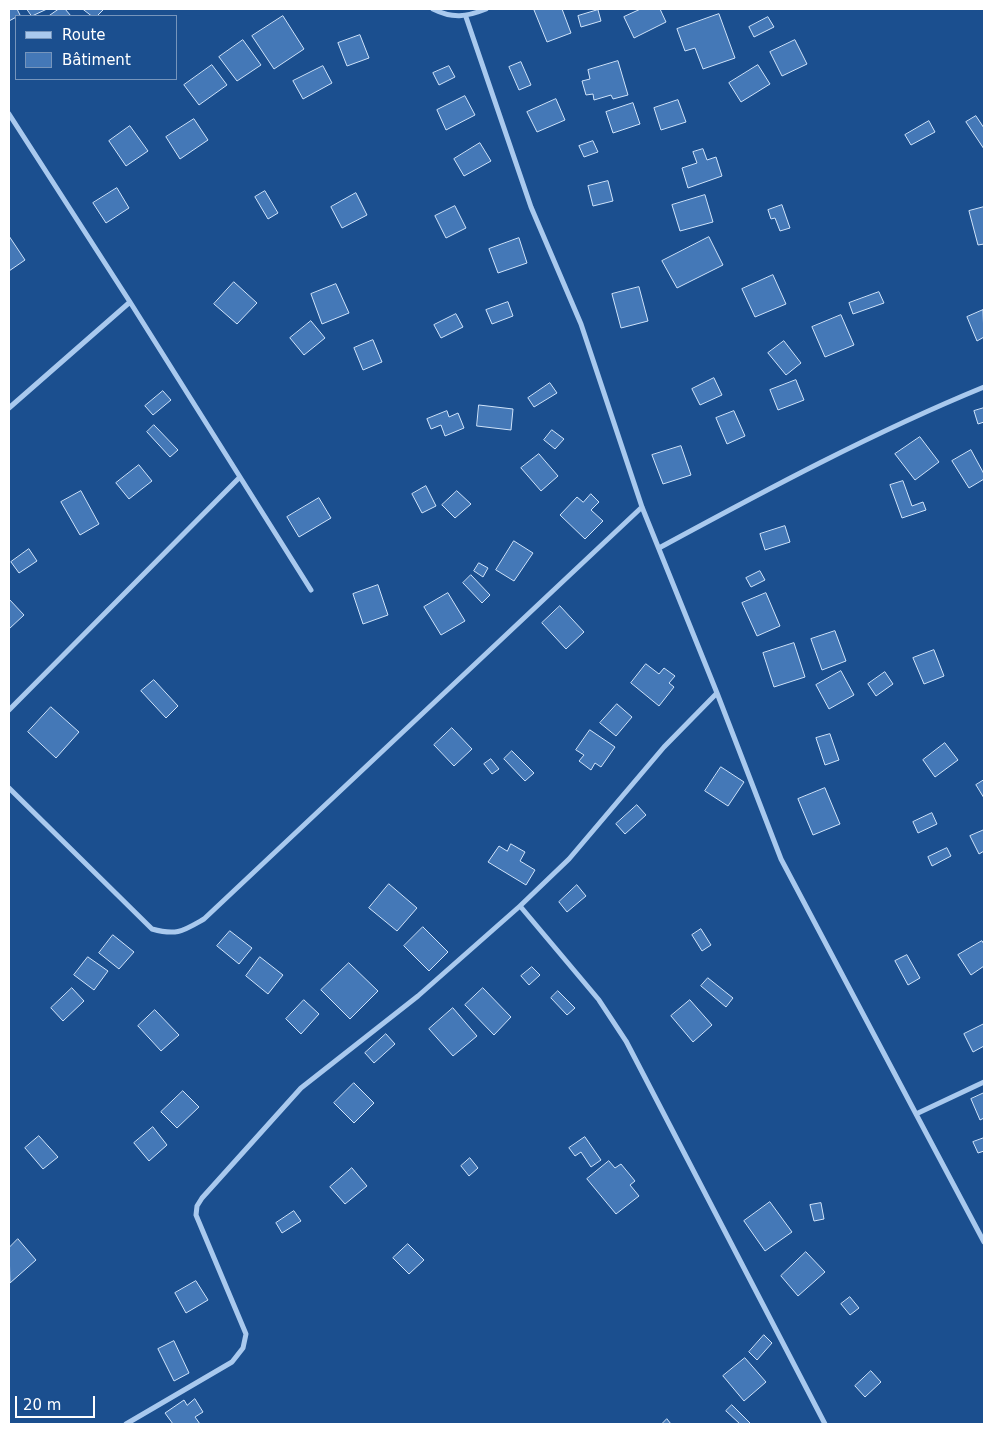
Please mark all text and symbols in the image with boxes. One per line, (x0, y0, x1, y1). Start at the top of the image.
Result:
legend (15, 15, 178, 80)
text: Route (62, 26, 106, 44)
text: Bâtiment (62, 51, 131, 69)
scale bar (18, 1386, 98, 1418)
text: 20 m (23, 1396, 61, 1414)

